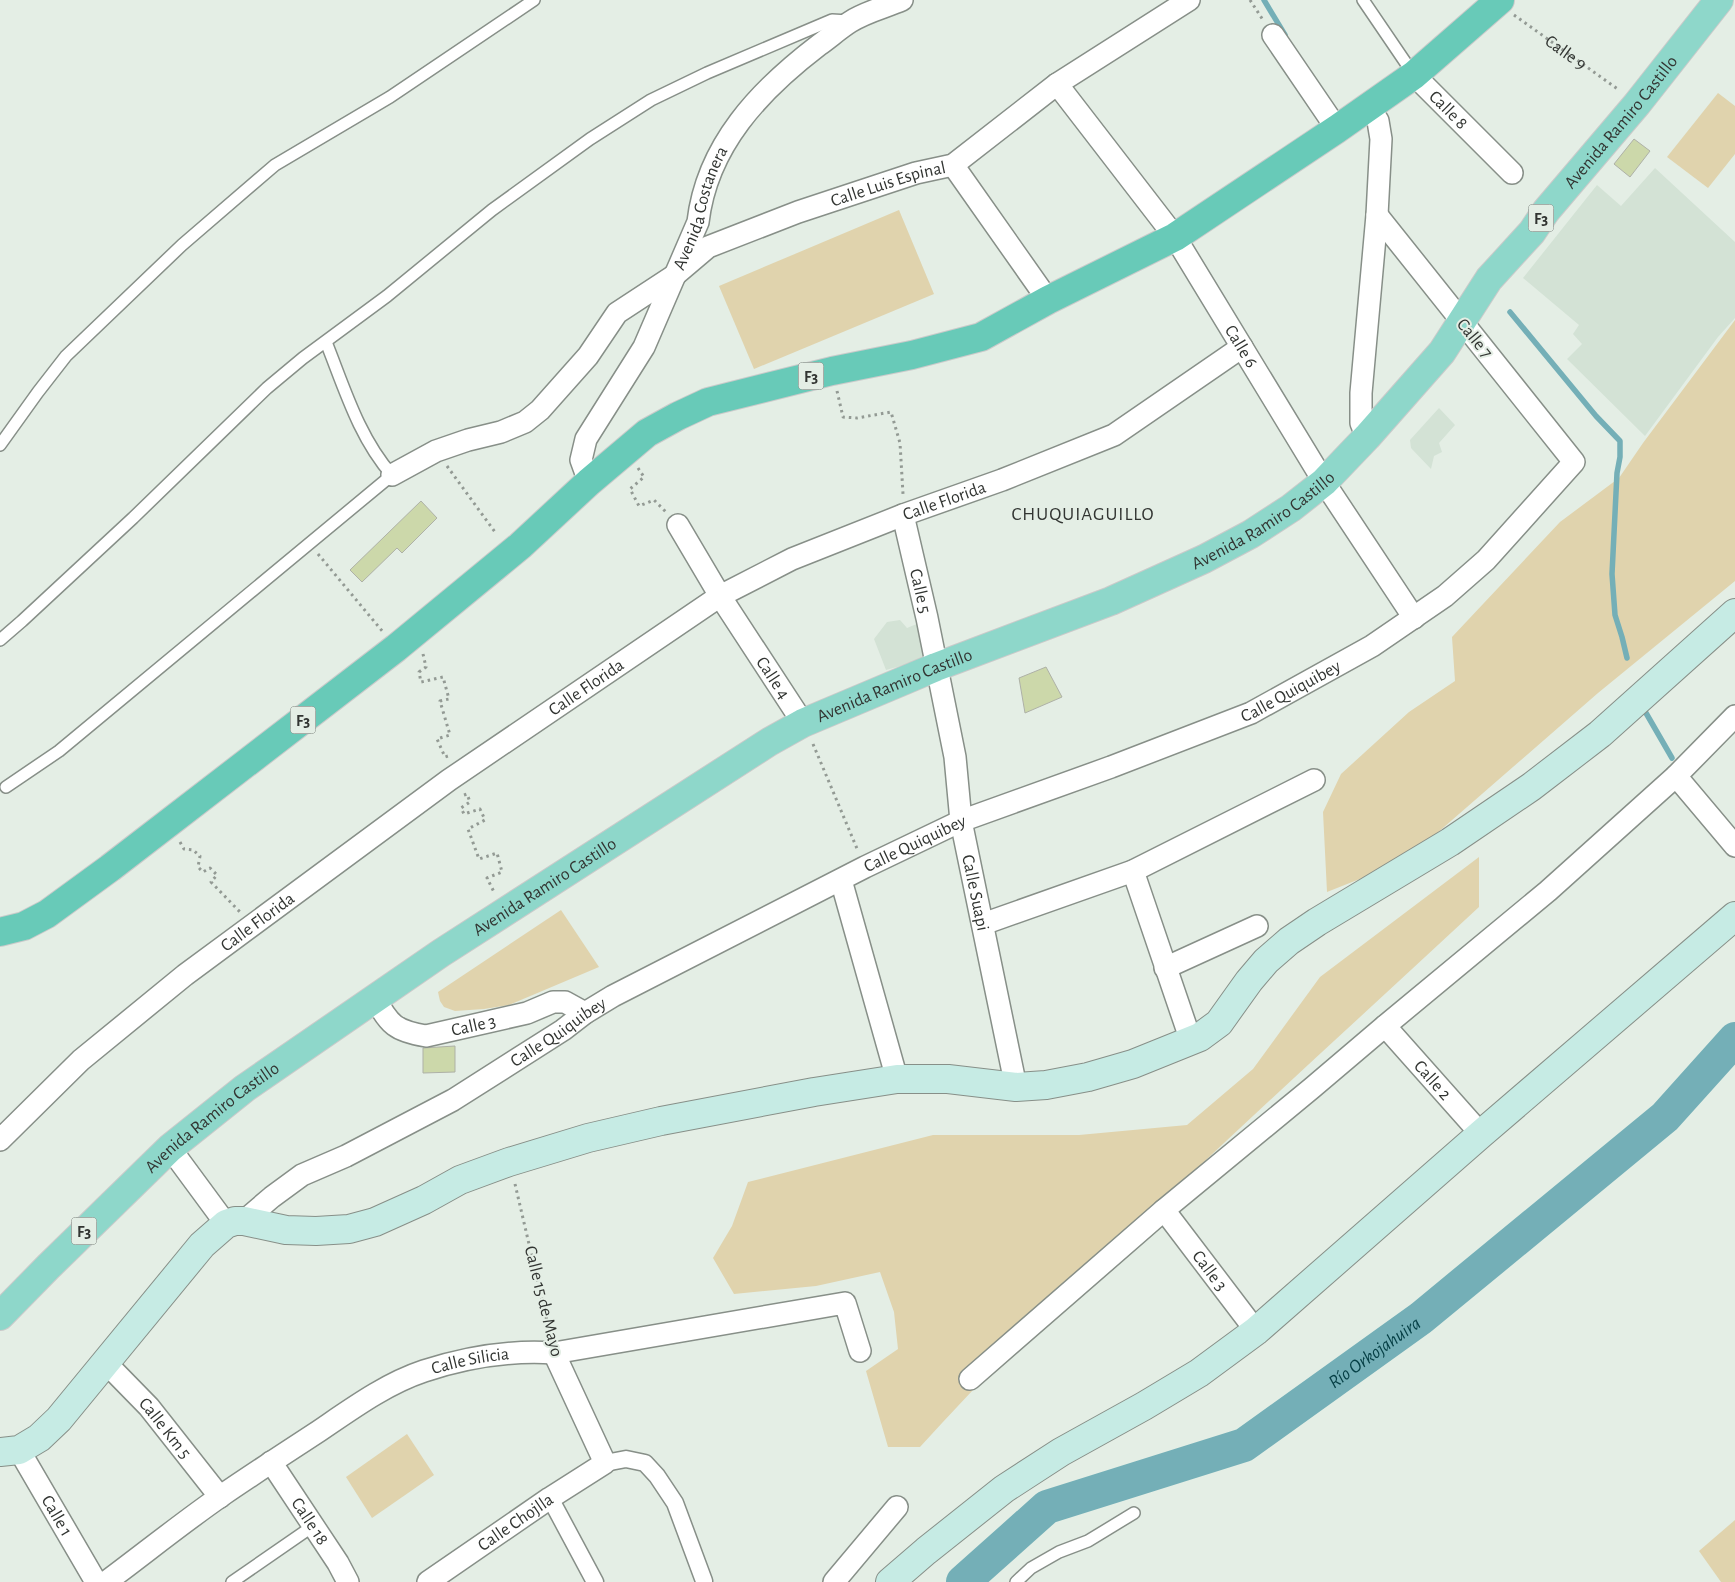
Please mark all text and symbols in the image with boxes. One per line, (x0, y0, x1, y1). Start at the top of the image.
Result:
street label: Calle 9 (1541, 32, 1590, 74)
street label: Avenida Ramiro Castillo (1561, 53, 1682, 192)
street label: Calle 8 (1425, 88, 1471, 133)
street label: Avenida Costanera (670, 144, 731, 273)
street label: Calle Luis Espinal (829, 159, 948, 211)
road number: F3 (1528, 204, 1554, 232)
street label: Calle 7 (1453, 315, 1495, 362)
street label: Calle 6 (1221, 322, 1260, 371)
road number: F3 (798, 362, 824, 390)
street label: Avenida Ramiro Castillo (1189, 468, 1339, 573)
street label: Calle Florida (901, 478, 988, 524)
district label: CHUQUIAGUILLO (1011, 505, 1155, 524)
street label: Calle 5 (906, 567, 934, 615)
street label: Avenida Ramiro Castillo (814, 646, 975, 726)
street label: Calle 4 (752, 654, 793, 703)
street label: Calle Florida (546, 656, 627, 720)
street label: Calle Quiquibey (1239, 657, 1344, 726)
road number: F3 (290, 706, 316, 734)
street label: Calle Quiquibey (861, 812, 969, 876)
street label: Avenida Ramiro Castillo (470, 835, 620, 940)
street label: Calle Suapi (958, 853, 991, 933)
street label: Calle Florida (218, 889, 298, 955)
street label: Calle Quiquibey (508, 994, 610, 1071)
street label: Calle 3 (450, 1012, 498, 1040)
street label: Calle 2 (1410, 1057, 1454, 1104)
street label: Avenida Ramiro Castillo (142, 1059, 283, 1177)
road number: F3 (72, 1218, 96, 1244)
street label: Calle 15 de Mayo (521, 1244, 566, 1359)
street label: Calle 3 (1188, 1248, 1230, 1295)
water label: Río Orkojahuira (1325, 1314, 1424, 1392)
street label: Calle Silicia (429, 1345, 510, 1378)
street label: Calle Km 5 (135, 1394, 194, 1462)
street label: Calle Chojlla (475, 1490, 557, 1555)
street label: Calle 1 (38, 1493, 75, 1540)
street label: Calle 18 (287, 1495, 331, 1549)

